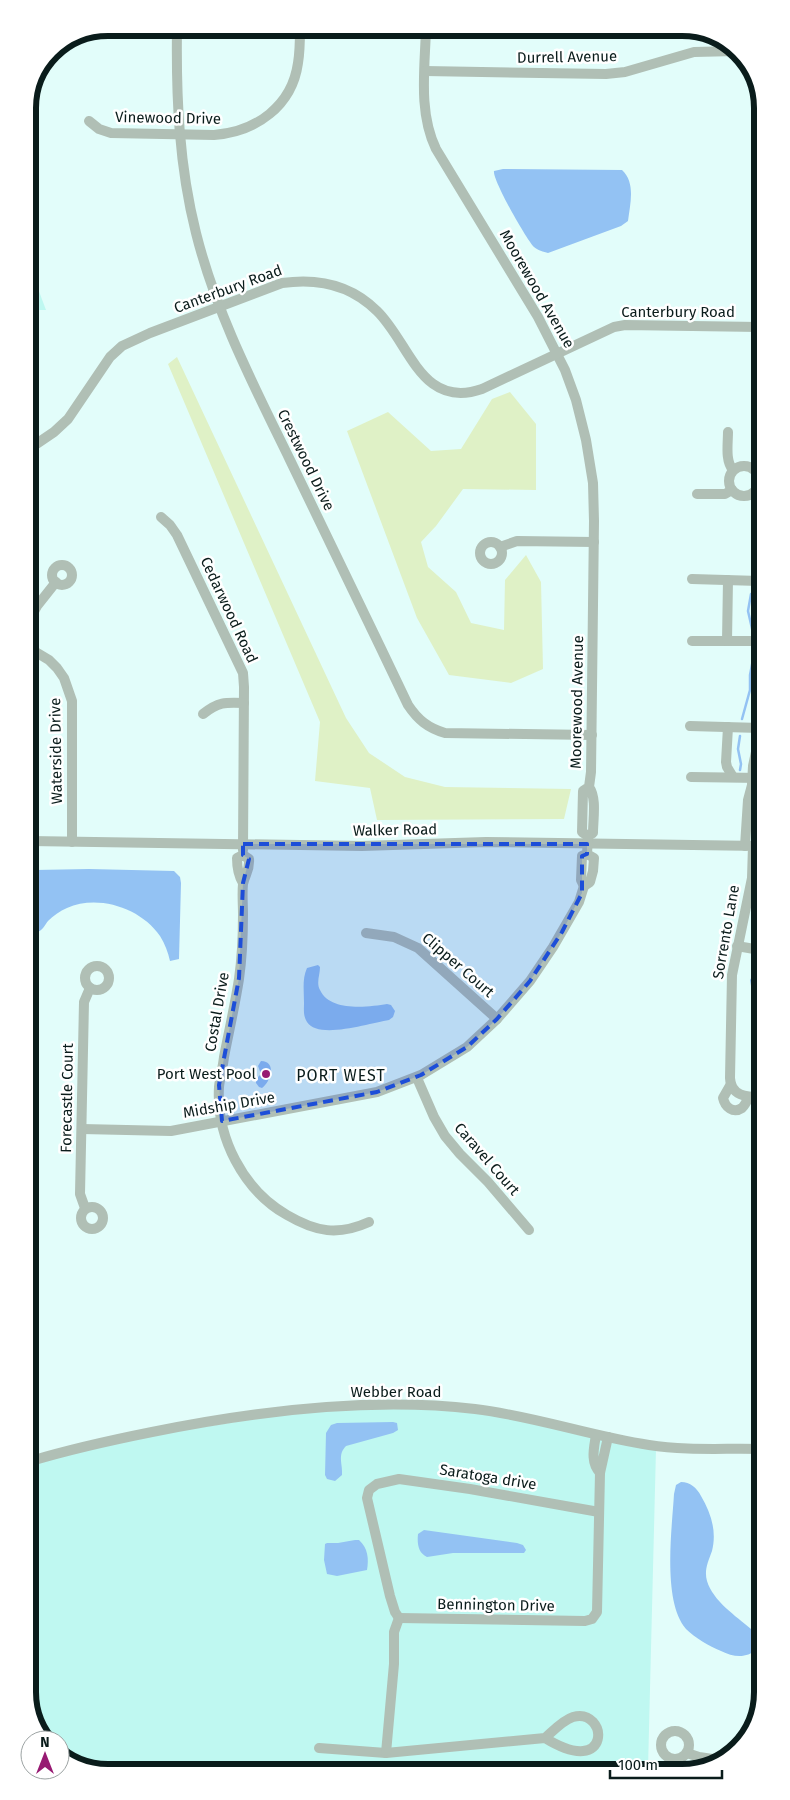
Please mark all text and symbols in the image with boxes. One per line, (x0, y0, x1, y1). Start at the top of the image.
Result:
street label: Durrell Avenue (517, 47, 617, 67)
street label: Vinewood Drive (115, 108, 221, 128)
street label: Moorewood Avenue (496, 227, 578, 351)
street label: Canterbury Road (171, 261, 285, 317)
street label: Canterbury Road (621, 303, 735, 321)
street label: Crestwood Drive (274, 406, 338, 514)
street label: Cedarwood Road (197, 554, 261, 666)
street label: Moorewood Avenue (567, 635, 587, 769)
street label: Waterside Drive (46, 698, 66, 804)
street label: Walker Road (353, 820, 437, 840)
street label: Sorrento Lane (709, 883, 743, 981)
street label: Clipper Court (418, 929, 498, 1002)
street label: Costal Drive (201, 971, 233, 1053)
street label: Forecastle Court (57, 1042, 77, 1153)
place label: Port West Pool (157, 1065, 257, 1083)
district label: PORT WEST (296, 1066, 386, 1085)
marker: Port West Pool (260, 1068, 272, 1080)
street label: Midship Drive (182, 1088, 276, 1122)
street label: Caravel Court (451, 1119, 524, 1199)
street label: Webber Road (351, 1383, 441, 1401)
street label: Saratoga drive (438, 1460, 538, 1494)
street label: Bennington Drive (437, 1595, 555, 1615)
north arrow (20, 1730, 70, 1780)
text: N (40, 1734, 50, 1751)
scale bar (610, 1748, 722, 1780)
text: 100 m (618, 1756, 658, 1774)

